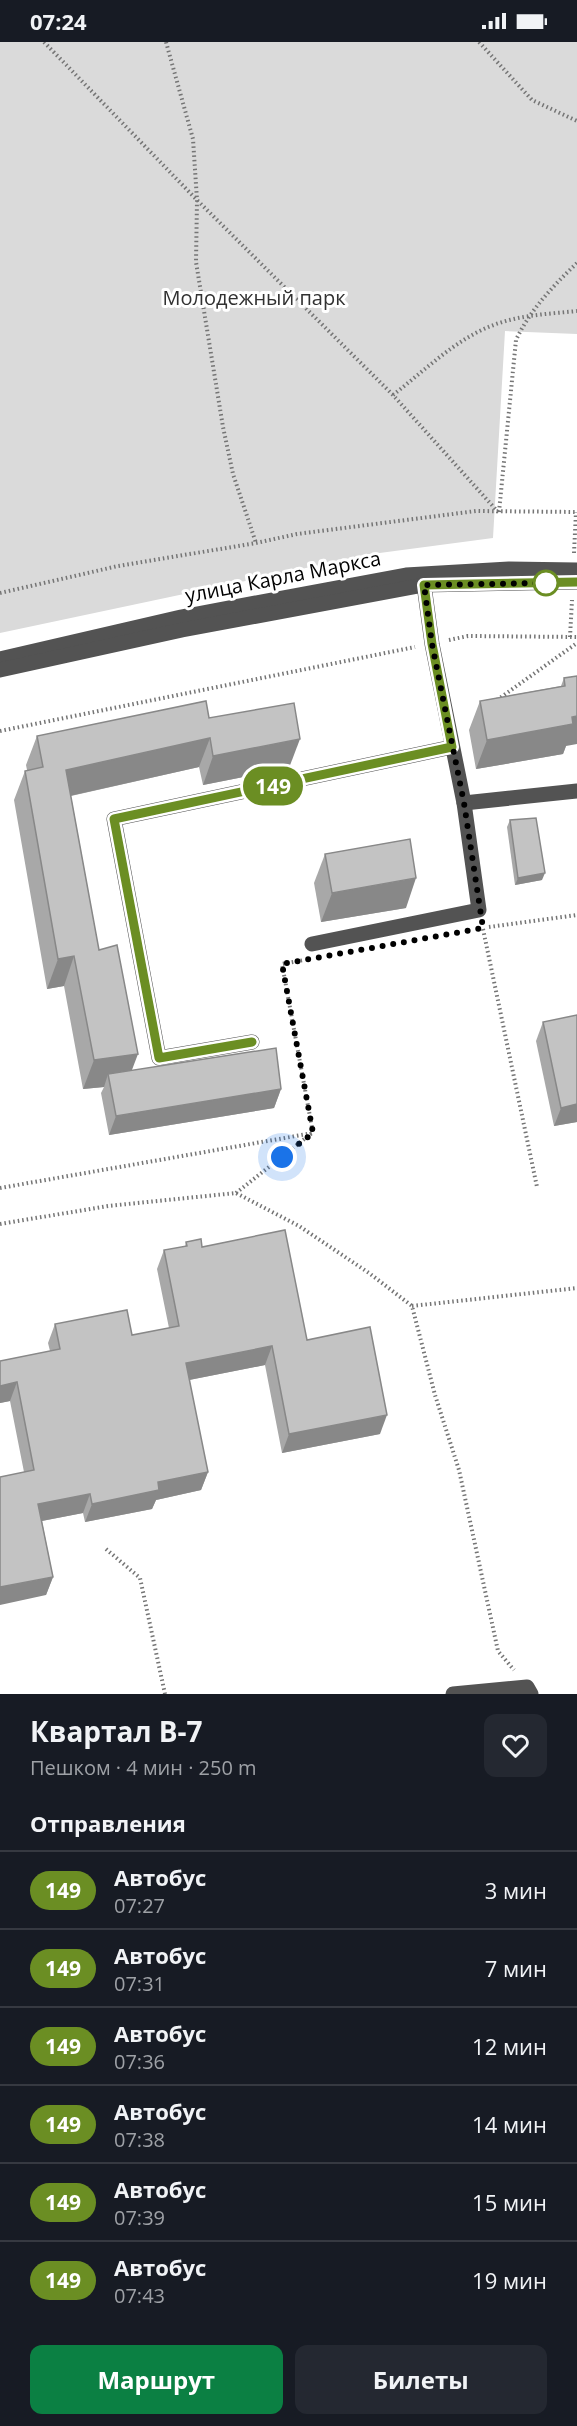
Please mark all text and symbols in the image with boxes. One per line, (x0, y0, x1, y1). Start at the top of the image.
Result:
text: 07:24 (30, 6, 87, 36)
park label: Молодежный парк (163, 284, 346, 311)
street label: улица Карла Маркса (183, 544, 383, 609)
unlabelled marker (533, 570, 559, 596)
line badge: 149 (238, 766, 308, 806)
text: 149 (255, 772, 291, 800)
your location (267, 1142, 297, 1172)
text: Квартал В-7 (30, 1712, 203, 1750)
button: heart (484, 1714, 547, 1777)
text: Пешком · 4 мин · 250 m (30, 1754, 257, 1781)
text: Отправления (30, 1808, 186, 1838)
text: Автобус (114, 1862, 206, 1892)
text: 3 мин (485, 1875, 547, 1905)
text: 149 (45, 1876, 81, 1904)
text: 07:27 (114, 1892, 165, 1919)
text: Автобус (114, 1940, 206, 1970)
text: 7 мин (485, 1953, 547, 1983)
text: 149 (45, 1954, 81, 1982)
text: 07:31 (114, 1970, 165, 1997)
text: Автобус (114, 2018, 206, 2048)
text: 12 мин (472, 2031, 547, 2061)
text: 149 (45, 2032, 81, 2060)
text: 07:36 (114, 2048, 165, 2075)
text: Автобус (114, 2096, 206, 2126)
text: 14 мин (472, 2109, 547, 2139)
text: 149 (45, 2110, 81, 2138)
text: 07:38 (114, 2126, 165, 2153)
text: Автобус (114, 2174, 206, 2204)
text: 15 мин (472, 2187, 547, 2217)
text: 149 (45, 2188, 81, 2216)
text: 07:39 (114, 2204, 165, 2231)
text: Автобус (114, 2252, 206, 2282)
text: 19 мин (472, 2265, 547, 2295)
text: 149 (45, 2266, 81, 2294)
text: 07:43 (114, 2282, 165, 2309)
button: Маршрут (30, 2345, 283, 2414)
button: Билеты (295, 2345, 547, 2414)

